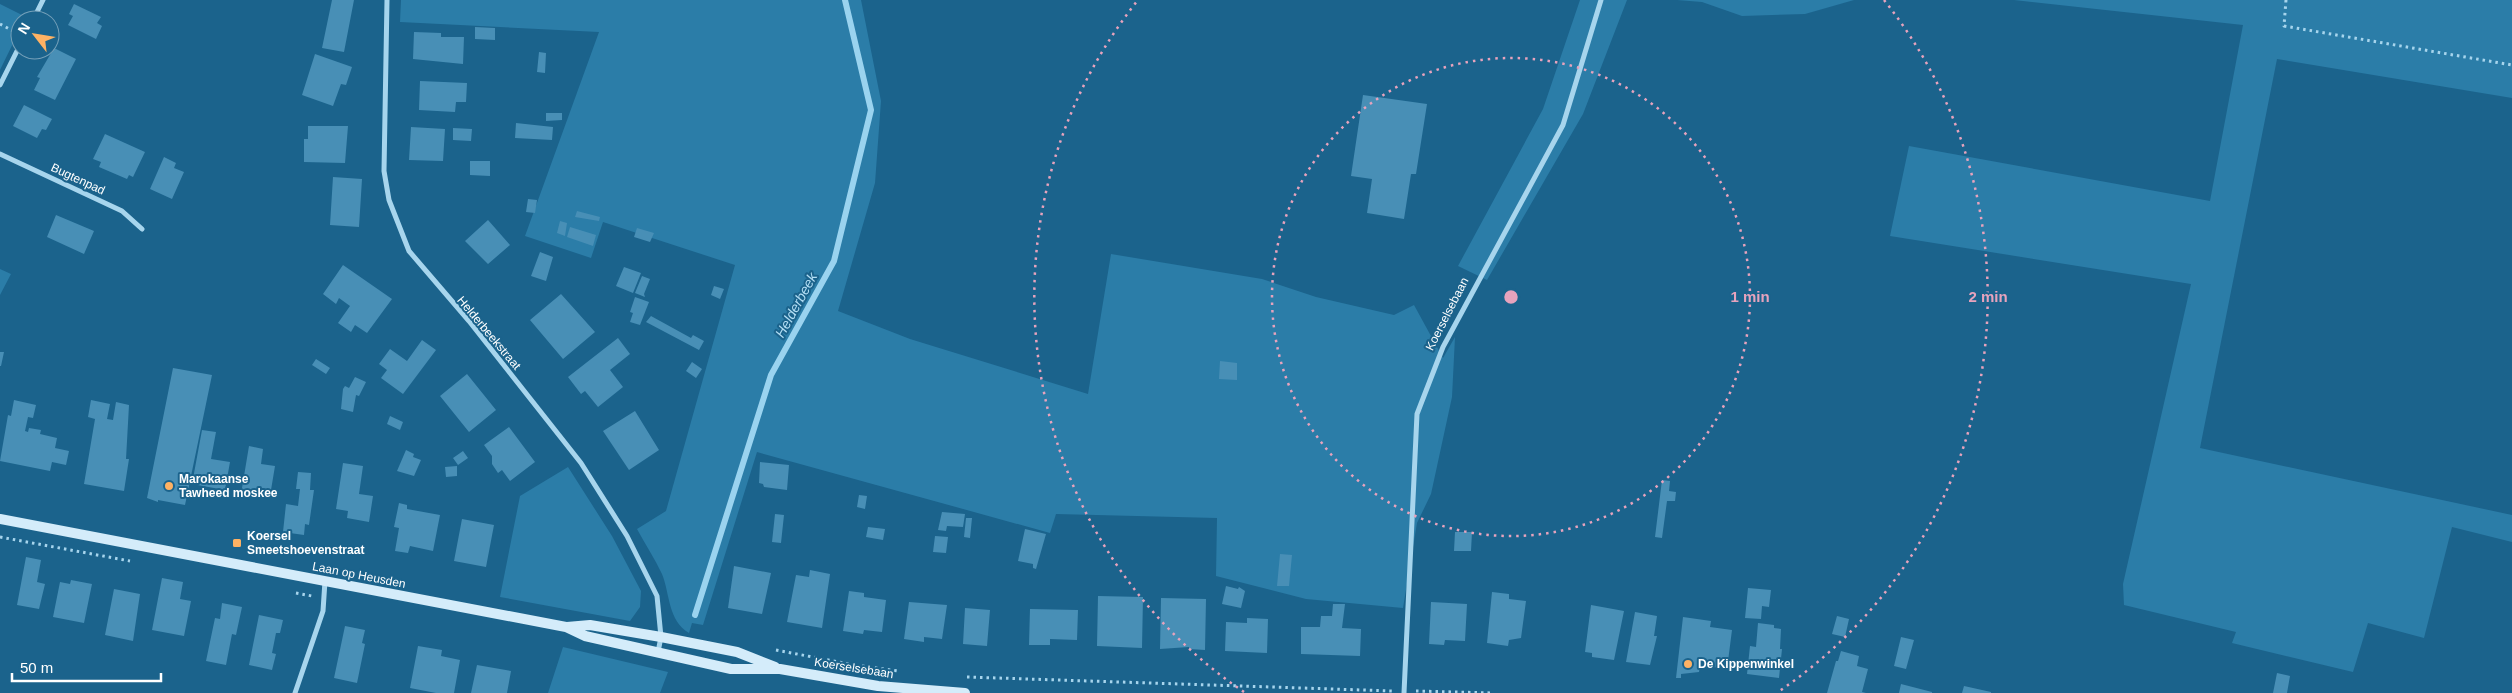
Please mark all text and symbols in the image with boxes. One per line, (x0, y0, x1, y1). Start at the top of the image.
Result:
north arrow (10, 10, 60, 60)
text: N (14, 20, 33, 37)
street label: Bugtenpad (49, 160, 107, 198)
water label: Helderbeek (772, 269, 821, 340)
street label: Koerselsebaan (1423, 275, 1471, 353)
centre of rings (1502, 288, 1520, 306)
text: 1 min (1730, 288, 1770, 305)
text: 2 min (1968, 288, 2008, 305)
street label: Helderbeekstraat (454, 293, 524, 373)
place label: Marokaanse Tawheed moskee (179, 472, 278, 500)
marker: Marokaanse Tawheed moskee (163, 480, 175, 492)
place label: Koersel Smeetshoevenstraat (247, 529, 364, 557)
marker: Koersel Smeetshoevenstraat (231, 537, 243, 549)
street label: Laan op Heusden (311, 559, 407, 591)
scale bar (12, 650, 161, 682)
street label: Koerselsebaan (813, 655, 895, 681)
place label: De Kippenwinkel (1698, 657, 1794, 671)
marker: De Kippenwinkel (1682, 658, 1694, 670)
text: 50 m (20, 659, 53, 676)

